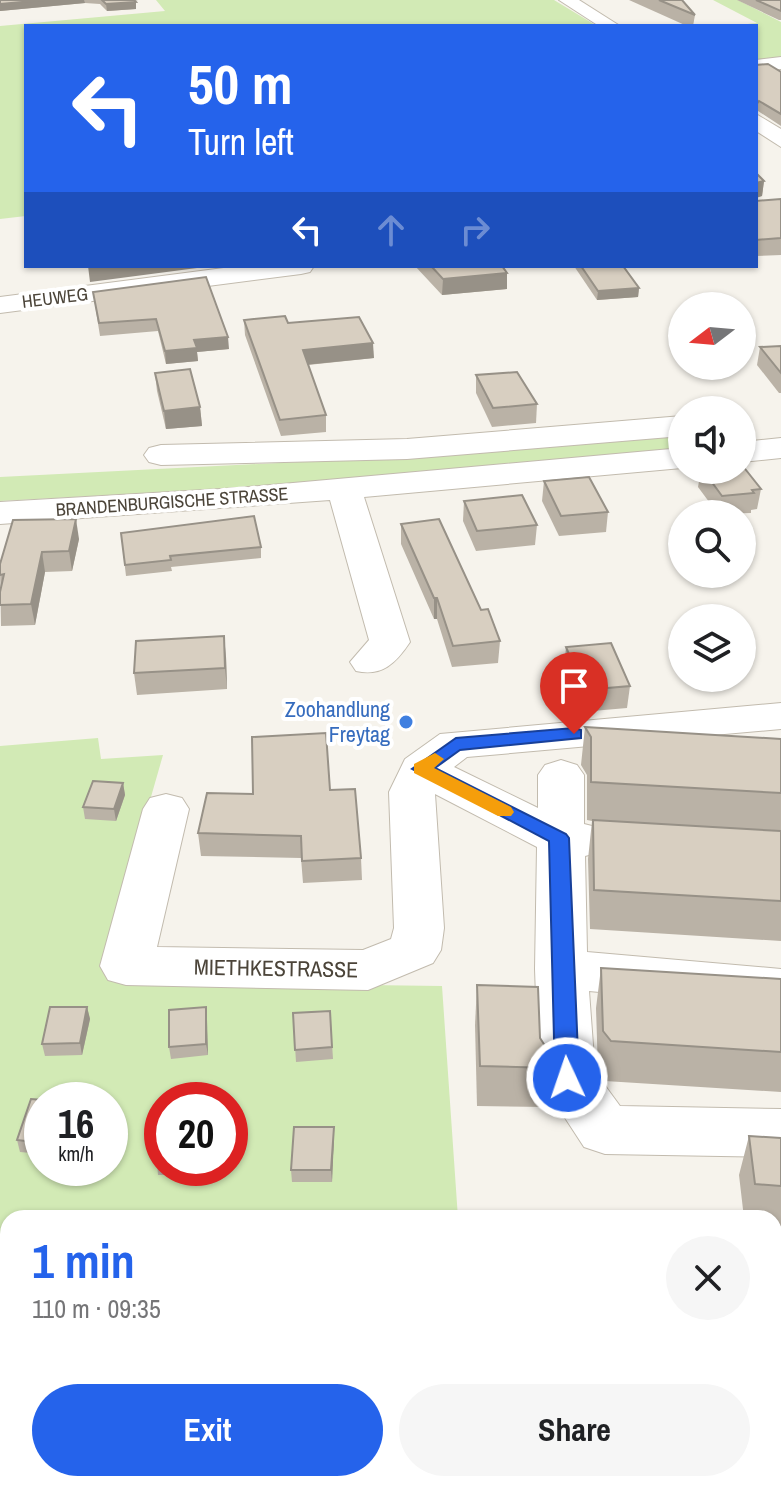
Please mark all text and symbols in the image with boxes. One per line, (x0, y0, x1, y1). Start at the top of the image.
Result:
text: 50 m (188, 46, 293, 121)
icon: left (56, 56, 160, 160)
text: Turn left (188, 118, 294, 166)
icon: left (285, 208, 329, 252)
icon: ahead (369, 208, 413, 252)
icon: right (453, 208, 497, 252)
street label: HEUWEG (20, 281, 89, 314)
north arrow (668, 292, 756, 380)
map controls (668, 292, 756, 692)
button: sound (668, 396, 756, 484)
street label: BRANDENBURGISCHE STRASSE (55, 481, 289, 522)
button: search (668, 500, 756, 588)
button: layers (668, 604, 756, 692)
pin (540, 652, 608, 734)
icon: arrive (552, 664, 596, 708)
place label: Zoohandlung Freytag (285, 694, 390, 749)
marker: Zoohandlung Freytag (397, 713, 415, 731)
street label: MIETHKESTRASSE (194, 952, 358, 984)
position arrow (525, 1036, 609, 1120)
speed limit sign: 20 (144, 1082, 248, 1186)
text: 16 (58, 1097, 94, 1150)
text: km/h (58, 1140, 94, 1167)
text: 1 min (32, 1228, 135, 1293)
button: close (666, 1236, 750, 1320)
text: 110 m · 09:35 (32, 1291, 161, 1326)
button: Exit (32, 1384, 383, 1476)
button: Share (399, 1384, 750, 1476)

